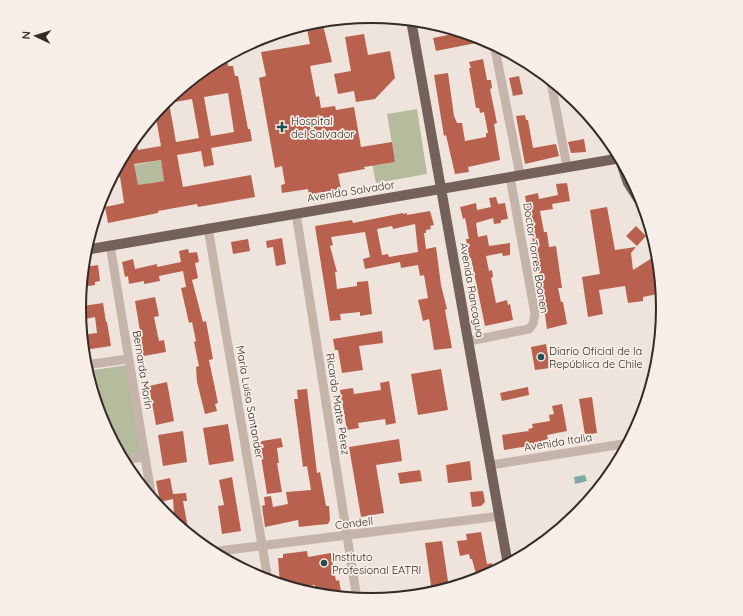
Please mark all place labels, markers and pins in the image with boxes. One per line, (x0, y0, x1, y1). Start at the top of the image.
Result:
place label: Hospital del Salvador (291, 114, 355, 141)
marker: Hospital del Salvador (276, 121, 288, 133)
place label: Diario Oficial de la República de Chile (549, 344, 643, 371)
marker: Diario Oficial de la República de Chile (536, 352, 546, 362)
place label: Instituto Profesional EATRI (332, 550, 421, 577)
marker: Instituto Profesional EATRI (319, 558, 329, 568)

